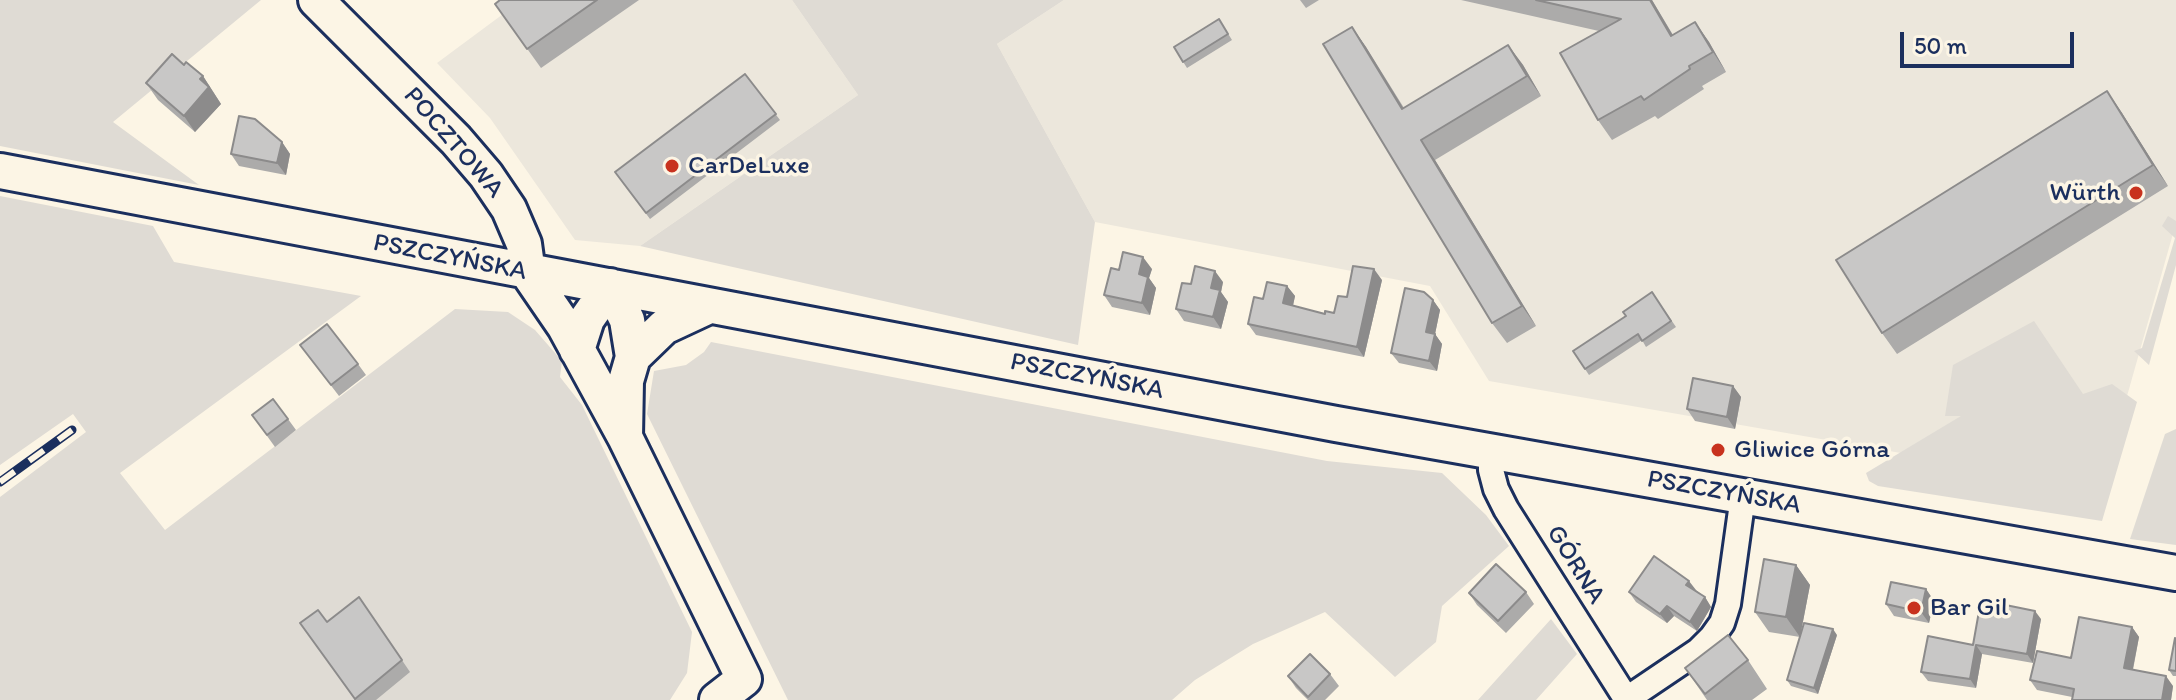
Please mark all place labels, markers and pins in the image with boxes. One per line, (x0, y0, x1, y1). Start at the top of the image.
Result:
place label: CarDeLuxe (688, 150, 810, 182)
marker: CarDeLuxe (663, 157, 681, 175)
place label: Würth (2050, 177, 2120, 209)
marker: Würth (2127, 184, 2145, 202)
place label: Gliwice Górna (1734, 434, 1890, 466)
marker: Gliwice Górna (1709, 441, 1727, 459)
place label: Bar Gil (1930, 592, 2008, 624)
marker: Bar Gil (1905, 599, 1923, 617)

